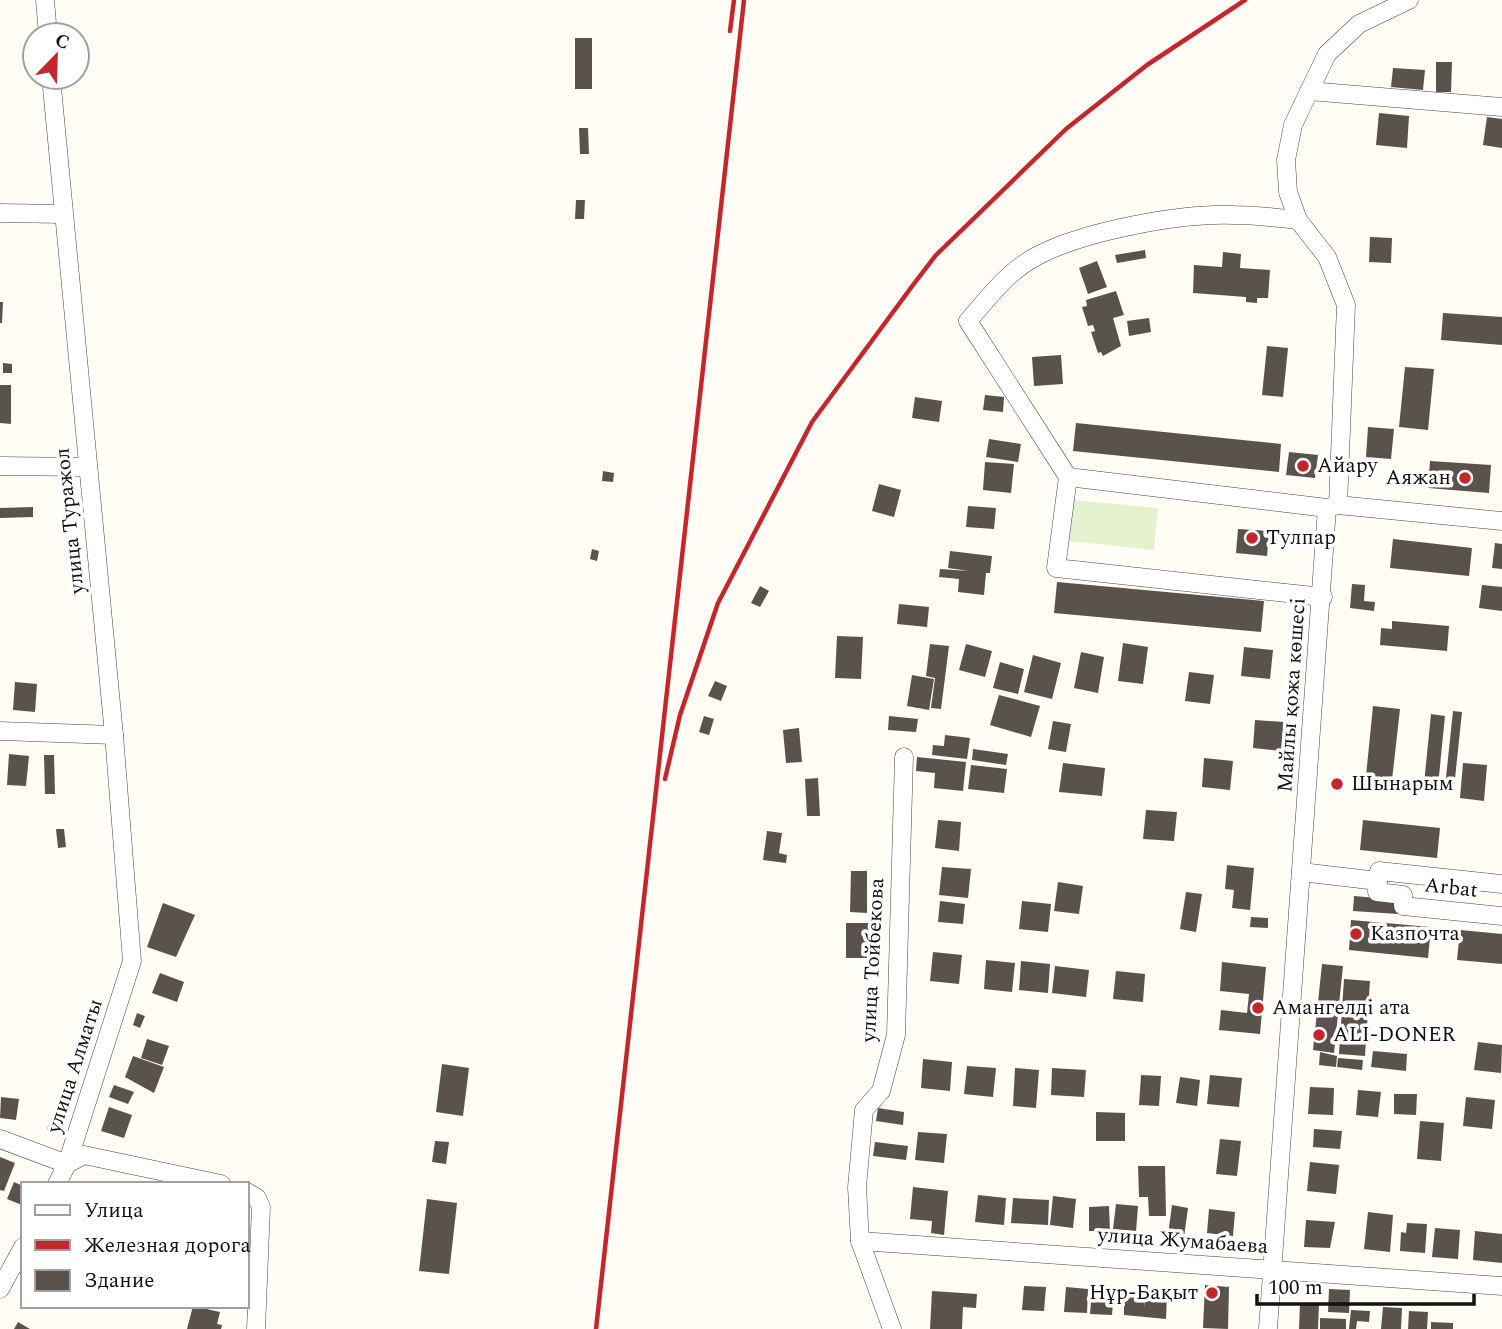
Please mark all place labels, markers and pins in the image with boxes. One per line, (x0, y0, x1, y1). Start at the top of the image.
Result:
place label: Айару (1317, 450, 1379, 482)
marker: Айару (1295, 458, 1311, 474)
place label: Аяжан (1386, 462, 1451, 494)
marker: Аяжан (1457, 470, 1473, 486)
place label: Тулпар (1266, 522, 1336, 554)
marker: Тулпар (1244, 530, 1260, 546)
place label: Шынарым (1351, 768, 1454, 800)
marker: Шынарым (1329, 776, 1345, 792)
place label: Казпочта (1370, 918, 1461, 950)
marker: Казпочта (1348, 926, 1364, 942)
place label: Амангелді ата (1272, 992, 1411, 1024)
marker: Амангелді ата (1250, 1000, 1266, 1016)
place label: ALI-DONER (1333, 1019, 1456, 1051)
marker: ALI-DONER (1311, 1027, 1327, 1043)
place label: Нұр-Бақыт (1089, 1277, 1198, 1309)
marker: Нұр-Бақыт (1204, 1285, 1220, 1301)

